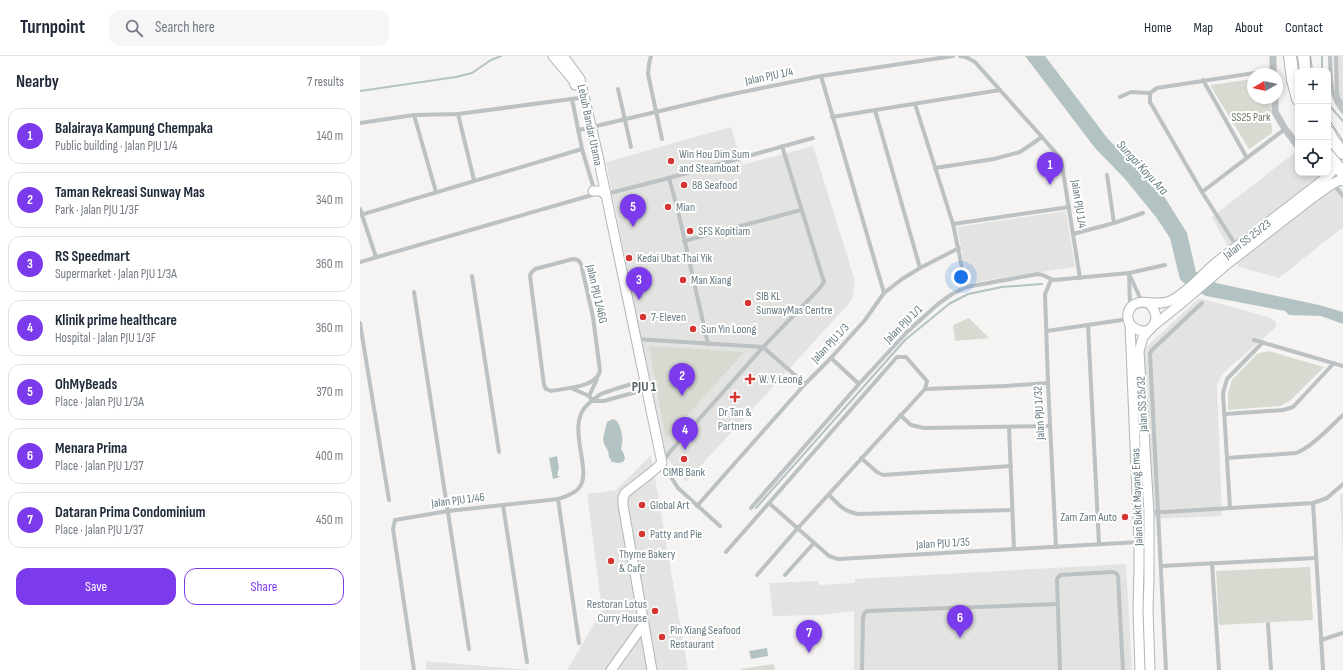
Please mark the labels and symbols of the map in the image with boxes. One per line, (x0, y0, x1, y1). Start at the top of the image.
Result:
street label: Jalan PJU 1/4 (743, 64, 794, 89)
north arrow (1247, 68, 1283, 104)
street label: Lebuh Bandar Utama (574, 83, 606, 168)
park label: SS25 Park (1231, 110, 1271, 125)
water label: Sungai Kayu Ara (1113, 137, 1172, 199)
place label: Win Hou Dim Sum and Steamboat (679, 147, 750, 176)
pin: 1 (1037, 152, 1063, 185)
marker: Win Hou Dim Sum and Steamboat (666, 156, 676, 166)
place label: 88 Seafood (692, 178, 737, 193)
street label: Jalan PJU 1/4 (1067, 178, 1090, 229)
marker: 88 Seafood (679, 180, 689, 190)
pin: 5 (620, 194, 646, 227)
place label: Mian (676, 200, 695, 215)
marker: Mian (663, 202, 673, 212)
street label: Jalan SS 25/23 (1220, 216, 1274, 263)
place label: SFS Kopitiam (698, 224, 751, 239)
marker: SFS Kopitiam (685, 226, 695, 236)
place label: Kedai Ubat Thai Yik (637, 251, 712, 266)
marker: Kedai Ubat Thai Yik (624, 253, 634, 263)
street label: Jalan PJU 1/46G (582, 262, 611, 325)
pin: 3 (626, 267, 652, 300)
your location (951, 267, 971, 287)
place label: Man Xiang (691, 273, 732, 288)
marker: Man Xiang (678, 275, 688, 285)
place label: SIB KL SunwayMas Centre (756, 289, 833, 318)
marker: SIB KL SunwayMas Centre (743, 298, 753, 308)
street label: Jalan PJU 1/1 (880, 301, 926, 347)
place label: 7-Eleven (651, 310, 686, 325)
marker: 7-Eleven (638, 312, 648, 322)
street label: Jalan PJU 1/3 (807, 320, 853, 367)
place label: Sun Yin Loong (701, 322, 757, 337)
marker: Sun Yin Loong (688, 324, 698, 334)
pin: 2 (669, 363, 695, 396)
place label: W. Y. Leong (759, 372, 803, 387)
marker: W. Y. Leong (744, 373, 756, 385)
street label: Jalan SS 25/32 (1134, 375, 1152, 433)
district label: PJU 1 (632, 378, 657, 395)
street label: Jalan PJU 1/32 (1031, 386, 1048, 441)
marker: Dr Tan & Partners (729, 391, 741, 403)
place label: Dr Tan & Partners (718, 405, 752, 434)
pin: 4 (672, 417, 698, 450)
street label: Jalan Bukit Mayang Emas (1128, 448, 1147, 547)
marker: CIMB Bank (679, 454, 689, 464)
place label: CIMB Bank (663, 465, 706, 480)
street label: Jalan PJU 1/46 (429, 490, 486, 511)
place label: Global Art (650, 498, 690, 513)
marker: Global Art (637, 500, 647, 510)
place label: Zam Zam Auto (1060, 510, 1117, 525)
marker: Zam Zam Auto (1120, 512, 1130, 522)
place label: Patty and Pie (650, 527, 702, 542)
marker: Patty and Pie (637, 529, 647, 539)
street label: Jalan PJU 1/35 (915, 535, 971, 552)
place label: Thyme Bakery & Cafe (619, 547, 676, 576)
marker: Thyme Bakery & Cafe (606, 556, 616, 566)
place label: Restoran Lotus Curry House (587, 597, 647, 626)
pin: 6 (947, 605, 973, 638)
marker: Restoran Lotus Curry House (650, 606, 660, 616)
pin: 7 (796, 620, 822, 653)
place label: Pin Xiang Seafood Restaurant (670, 623, 741, 652)
marker: Pin Xiang Seafood Restaurant (657, 632, 667, 642)

